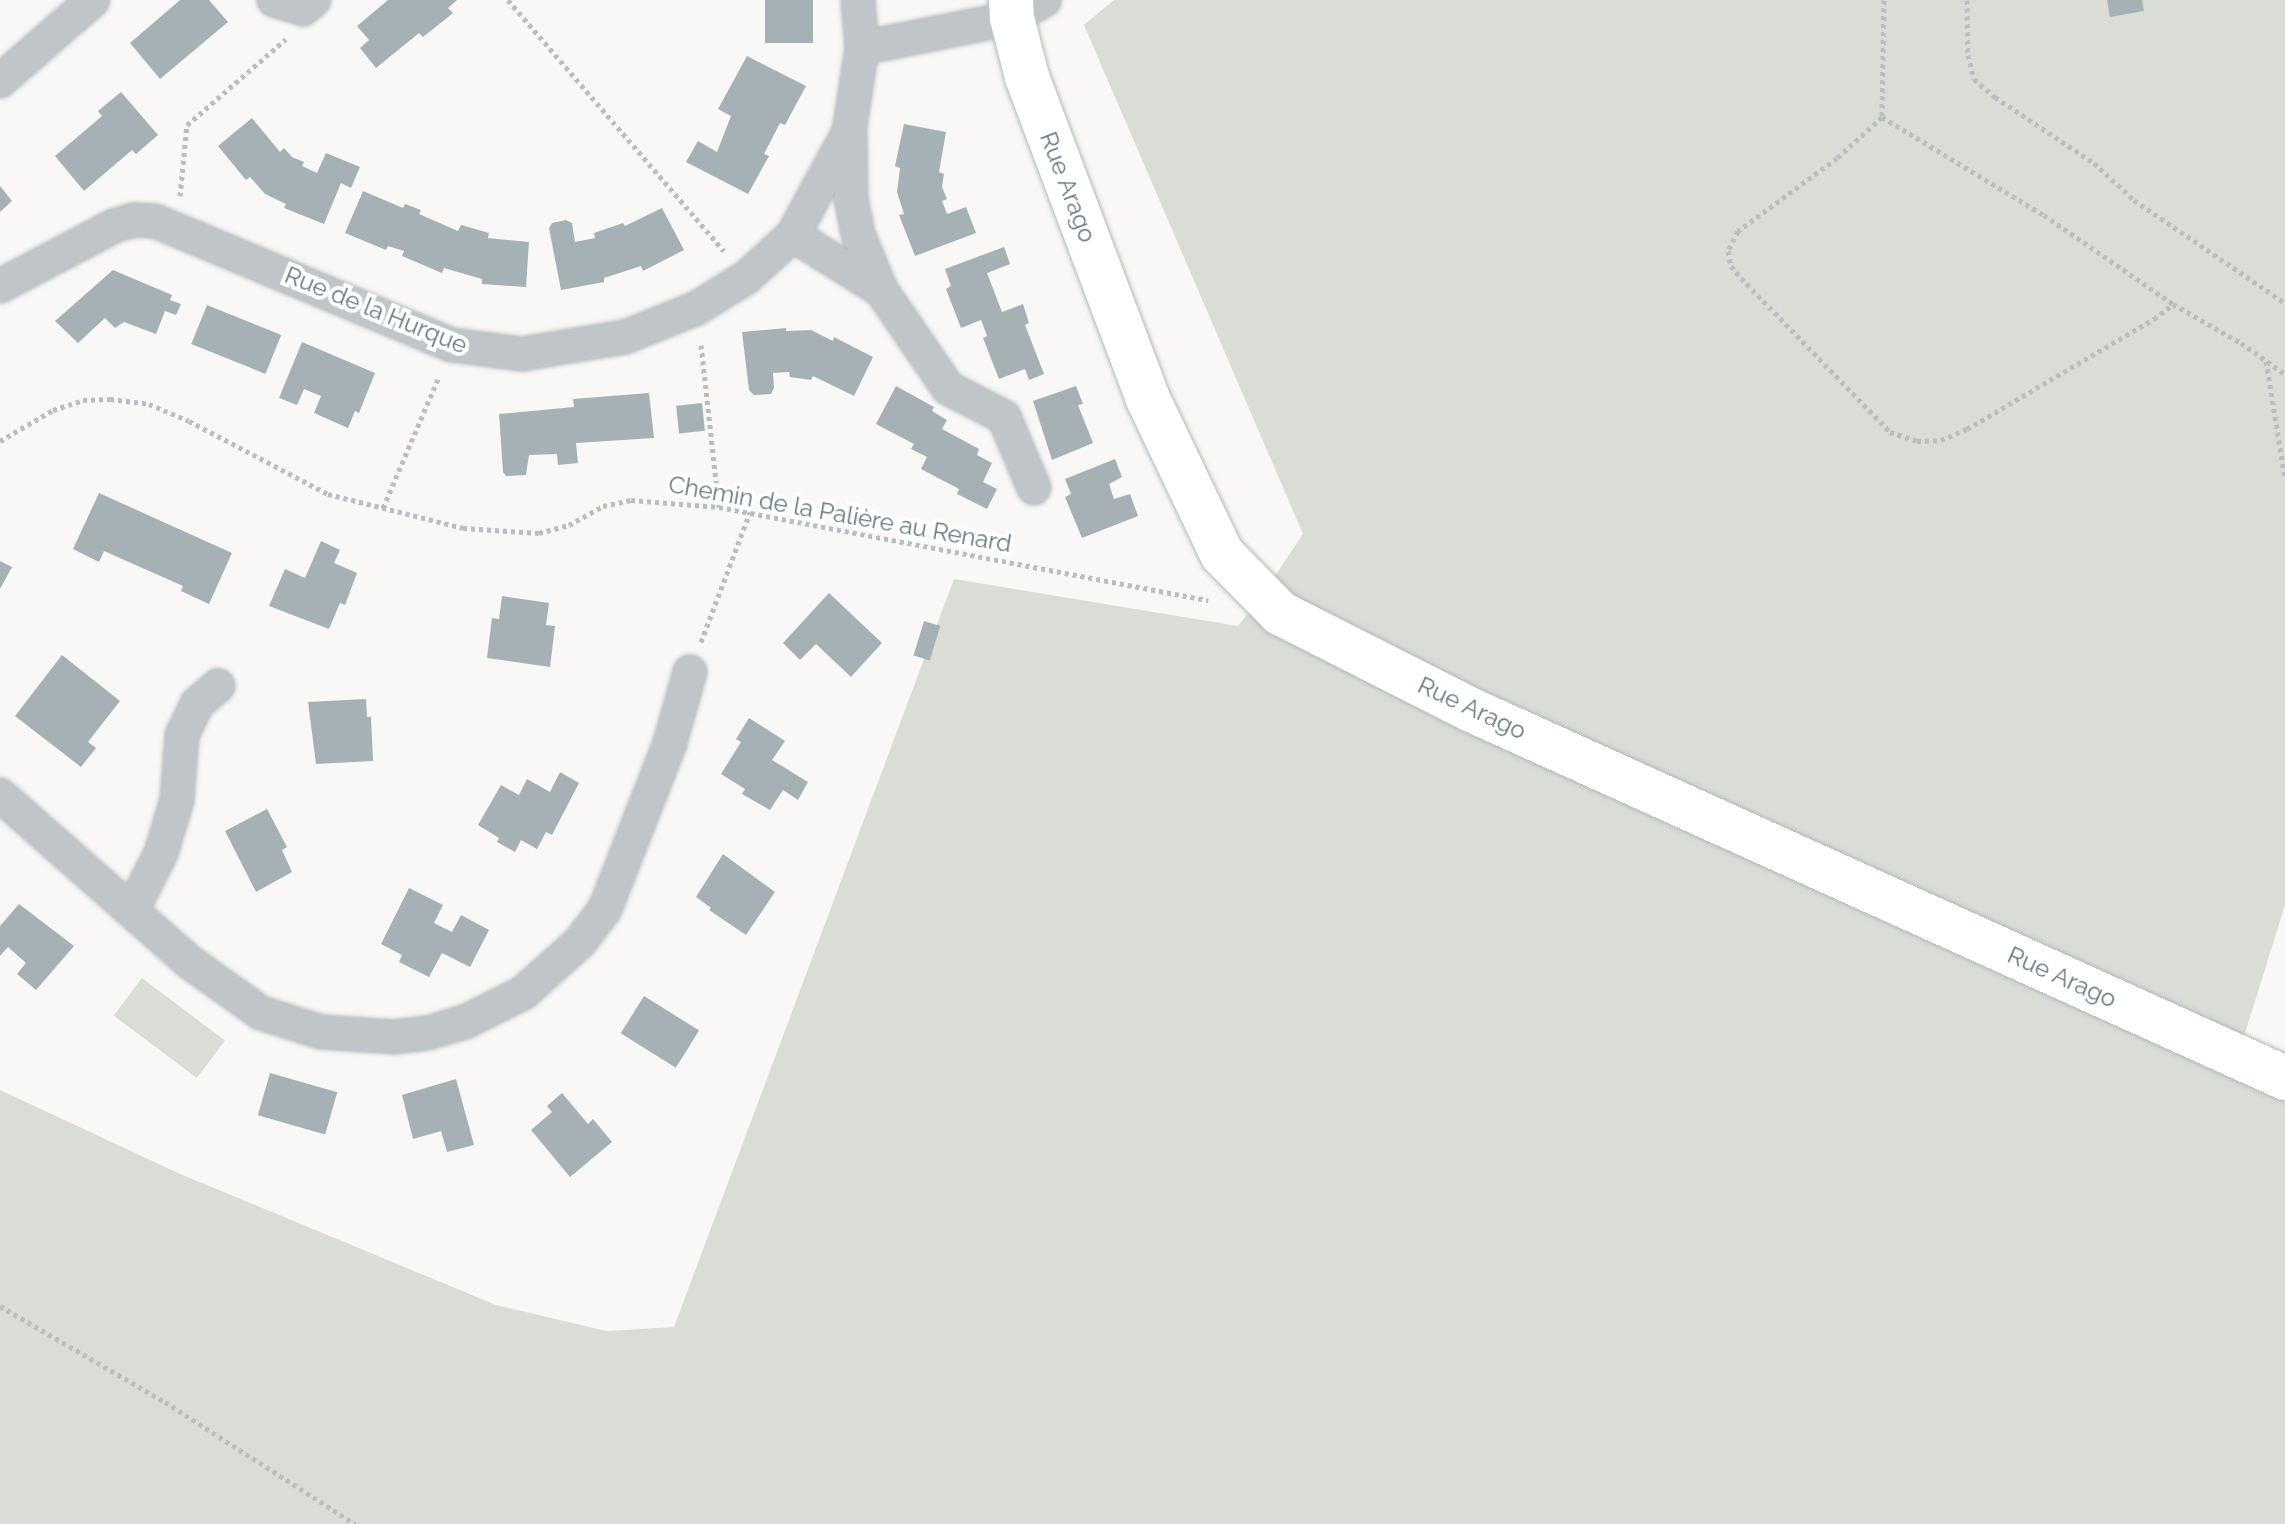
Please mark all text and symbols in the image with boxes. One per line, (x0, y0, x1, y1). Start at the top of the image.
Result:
street label: Rue Arago (1034, 127, 1102, 247)
street label: Rue de la Hurque (281, 260, 471, 360)
street label: Chemin de la Palière au Renard (666, 470, 1014, 558)
street label: Rue Arago (1413, 670, 1531, 746)
street label: Rue Arago (2003, 940, 2121, 1014)

